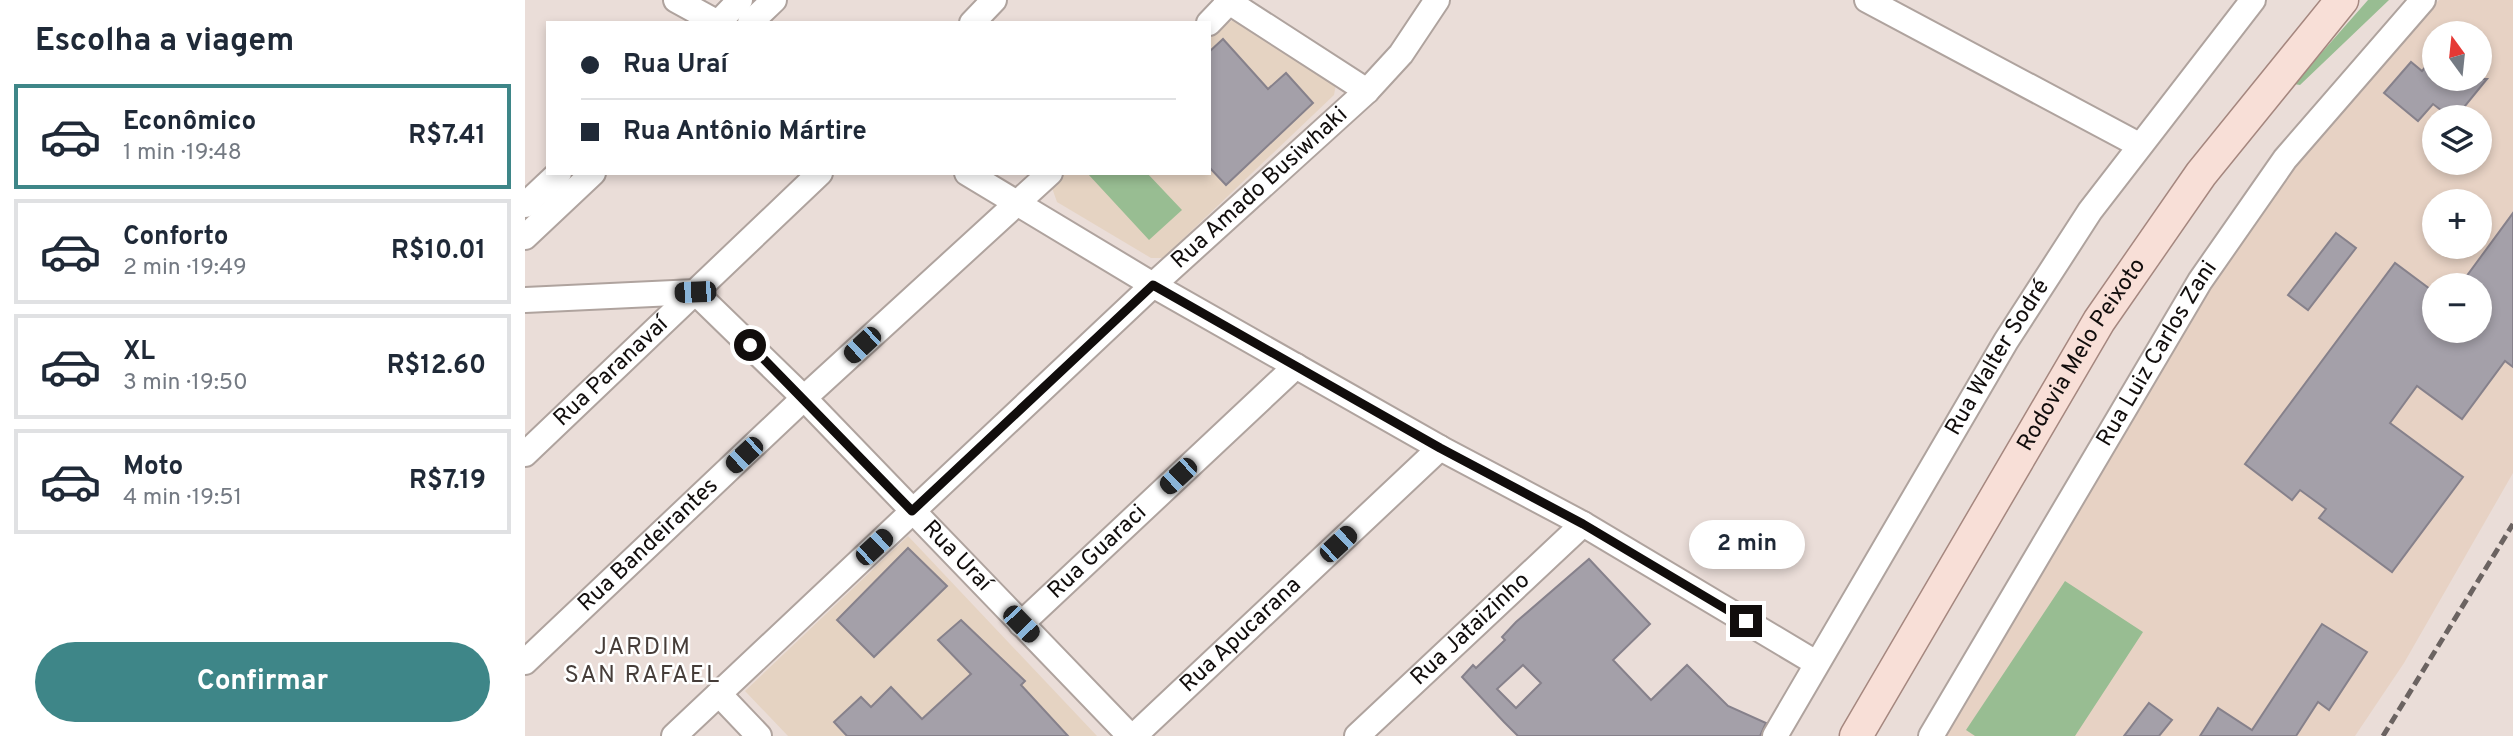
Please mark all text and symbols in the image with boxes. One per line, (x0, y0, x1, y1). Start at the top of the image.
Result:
north arrow (2422, 21, 2492, 91)
map controls (2422, 21, 2492, 343)
text: Escolha a viagem (35, 22, 294, 62)
text: Rua Uraí (623, 49, 728, 82)
street label: Rua Amado Busiwhaki (1166, 101, 1354, 276)
icon: car (39, 105, 102, 168)
button: layers (2422, 105, 2492, 175)
text: Econômico (123, 106, 256, 139)
text: Rua Antônio Mártire (623, 116, 867, 149)
text: R$7.41 (408, 120, 486, 153)
text: 1 min · 19:48 (123, 139, 242, 168)
button: + (2422, 189, 2492, 259)
icon: car (39, 220, 102, 283)
text: Conforto (123, 221, 229, 254)
text: R$10.01 (391, 235, 486, 268)
street label: Rodovia Melo Peixoto (2011, 253, 2153, 457)
text: 2 min · 19:49 (123, 254, 247, 283)
street label: Rua Luiz Carlos Zani (2091, 255, 2224, 452)
button: − (2422, 273, 2492, 343)
street label: Rua Walter Sodré (1939, 274, 2056, 441)
car (674, 281, 717, 303)
street label: Rua Paranavaí (548, 309, 676, 433)
car (840, 323, 885, 367)
route start (734, 329, 766, 361)
icon: car (39, 335, 102, 398)
text: XL (123, 336, 155, 369)
text: R$12.60 (387, 350, 486, 383)
text: 3 min · 19:50 (123, 369, 248, 398)
car (722, 433, 767, 477)
icon: car (39, 450, 102, 513)
text: Moto (123, 451, 183, 484)
car (1156, 454, 1201, 498)
text: R$7.19 (409, 465, 486, 498)
street label: Rua Bandeirantes (572, 472, 725, 618)
text: 4 min · 19:51 (123, 484, 242, 513)
street label: Rua Guaraci (1042, 499, 1153, 606)
street label: Rua Uraí (916, 514, 999, 599)
callout: 2 min (1688, 520, 1804, 568)
car (1316, 522, 1361, 566)
car (852, 525, 897, 569)
text: 2 min (1717, 530, 1777, 559)
street label: Rua Jataizinho (1405, 566, 1536, 692)
street label: Rua Apucarana (1174, 571, 1308, 699)
car (999, 602, 1044, 646)
route end (1730, 605, 1762, 637)
district label: JARDIM SAN RAFAEL (565, 633, 721, 691)
button: Confirmar (35, 642, 490, 722)

